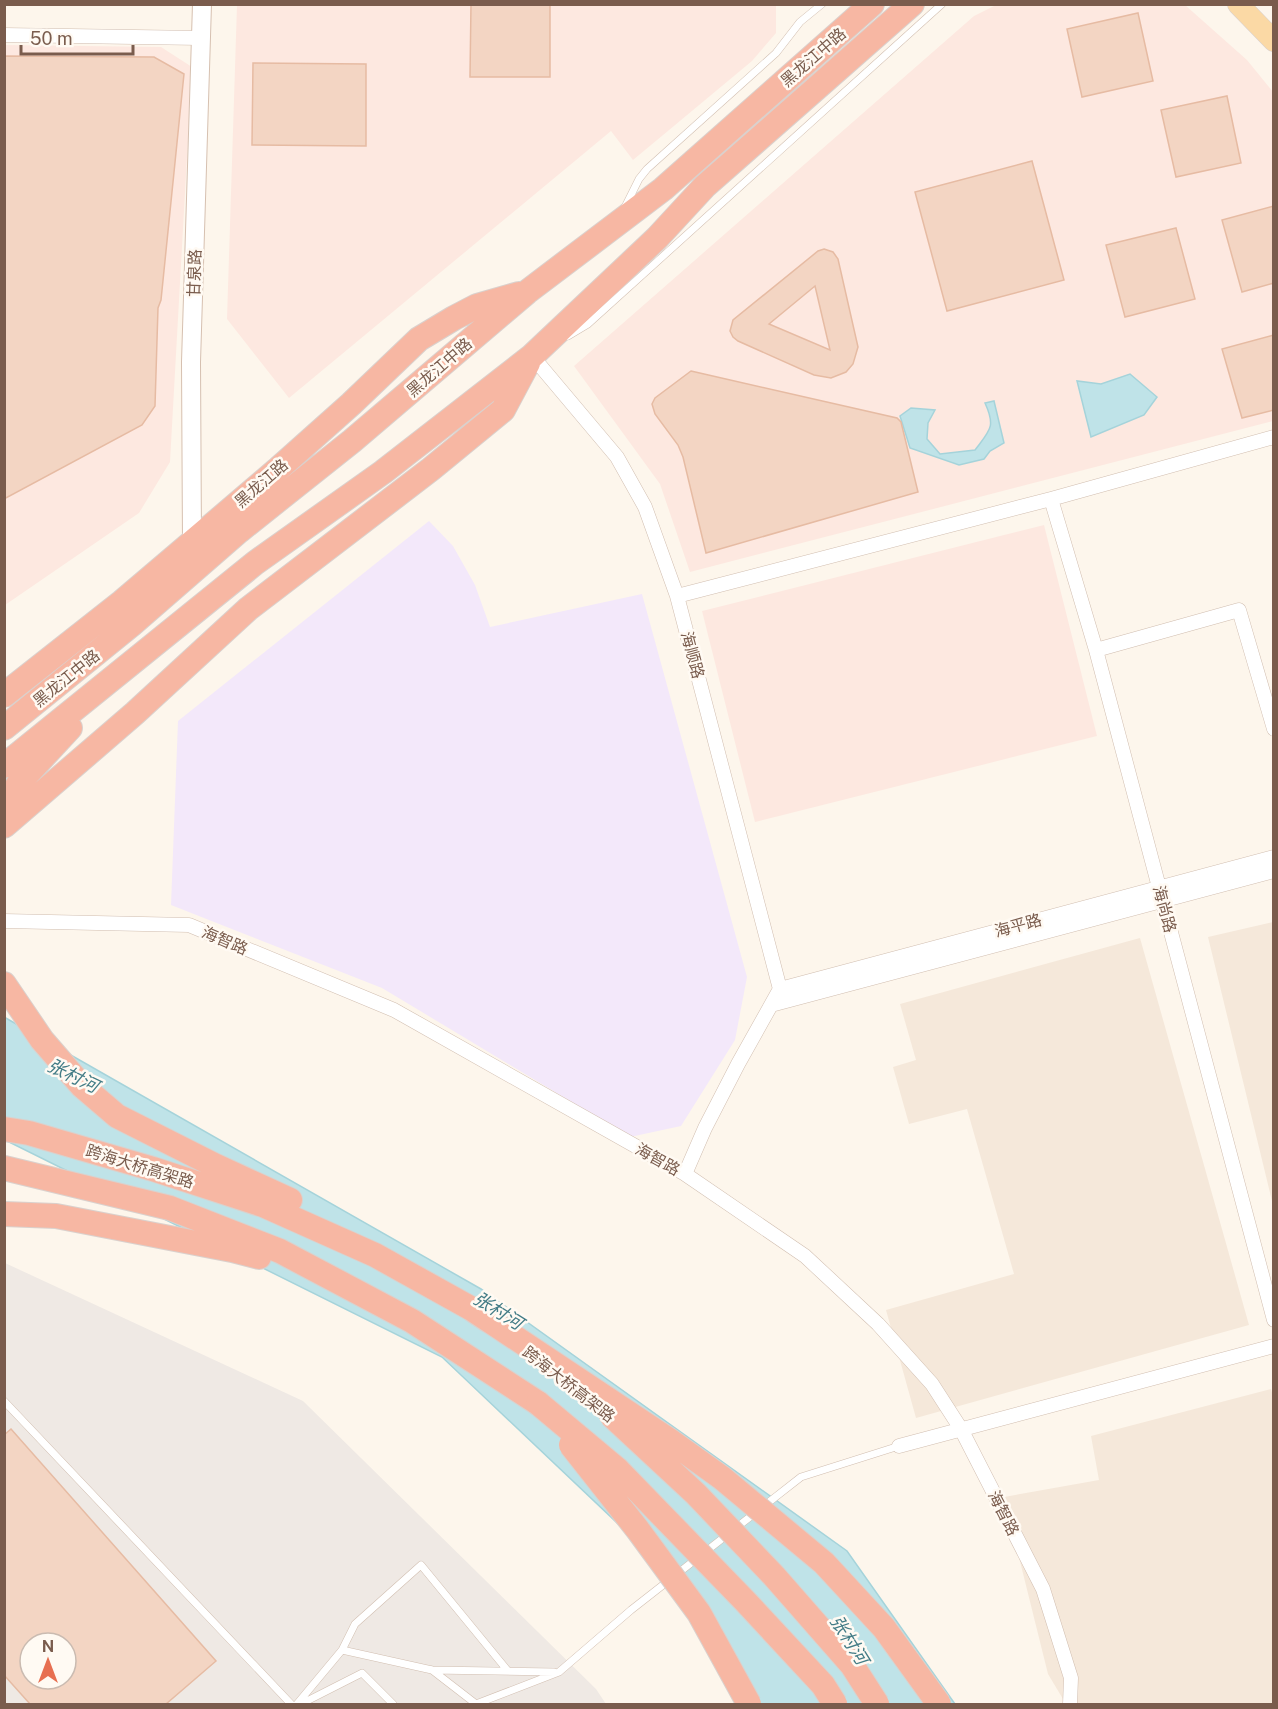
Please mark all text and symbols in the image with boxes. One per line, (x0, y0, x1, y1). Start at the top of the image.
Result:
scale bar (21, 18, 134, 56)
street label: 黑龙江中路 (777, 24, 850, 91)
text: 50 m (30, 28, 73, 49)
street label: 甘泉路 (184, 249, 205, 297)
street label: 黑龙江中路 (403, 334, 476, 401)
street label: 黑龙江路 (231, 455, 292, 512)
street label: 海顺路 (677, 629, 708, 681)
street label: 黑龙江中路 (29, 646, 103, 711)
street label: 海尚路 (1149, 883, 1180, 935)
street label: 海平路 (992, 910, 1044, 941)
street label: 海智路 (199, 922, 251, 959)
water label: 张村河 (44, 1054, 105, 1098)
street label: 海智路 (632, 1139, 683, 1179)
street label: 跨海大桥高架路 (84, 1141, 196, 1192)
water label: 张村河 (470, 1287, 529, 1335)
street label: 跨海大桥高架路 (519, 1342, 619, 1426)
street label: 海智路 (984, 1488, 1023, 1539)
water label: 张村河 (826, 1611, 874, 1671)
north arrow (18, 1631, 78, 1691)
text: N (42, 1637, 54, 1656)

